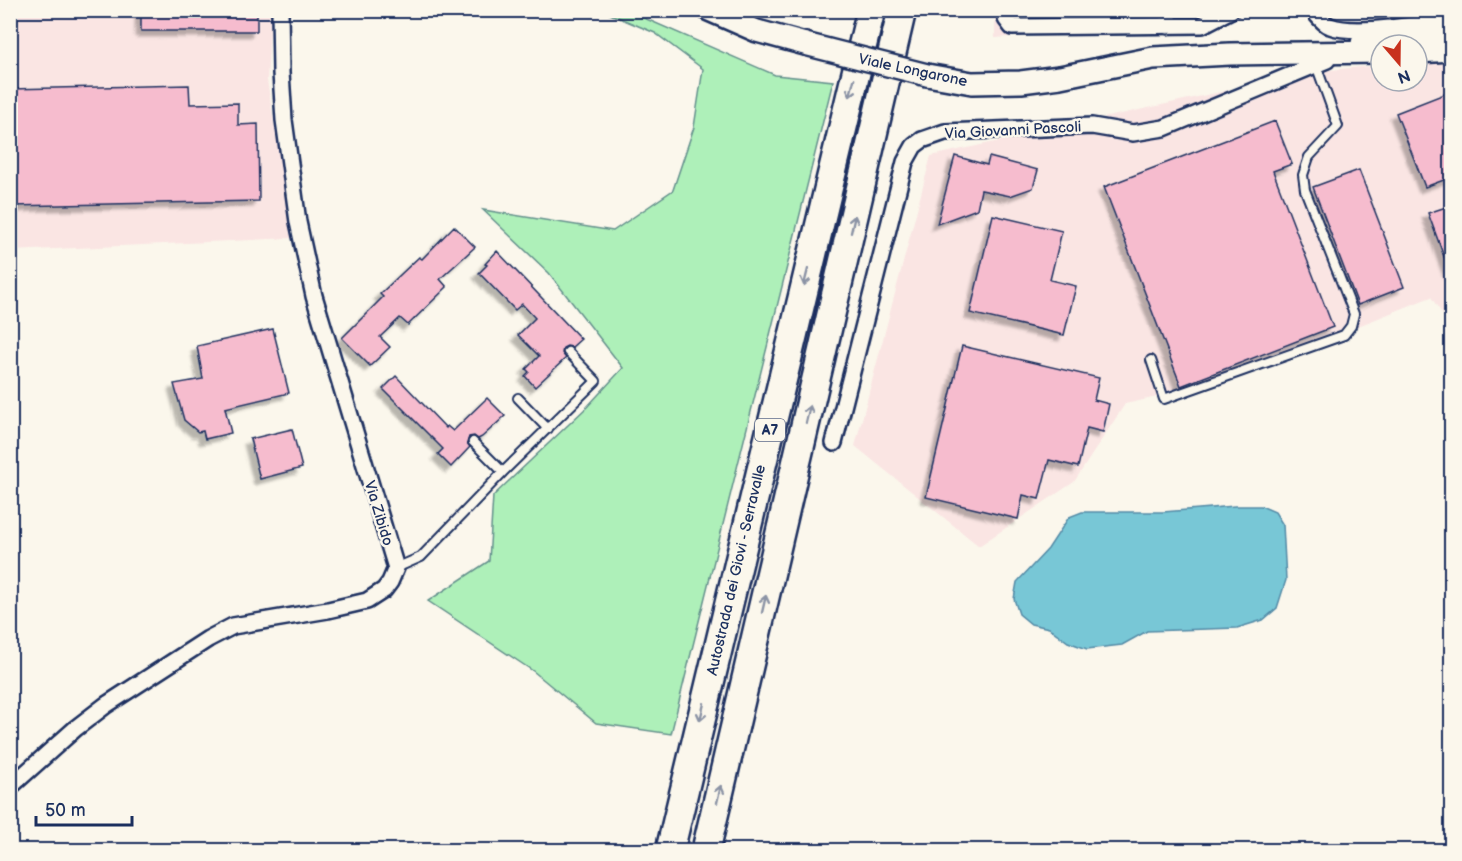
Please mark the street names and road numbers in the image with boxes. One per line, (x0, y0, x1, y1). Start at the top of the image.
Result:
street label: Viale Longarone (857, 50, 969, 91)
street label: Via Giovanni Pascoli (944, 117, 1082, 144)
road number: A7 (755, 419, 785, 441)
street label: Autostrada dei Giovi - Serravalle (703, 463, 770, 677)
street label: Via Zibido (360, 478, 397, 548)

